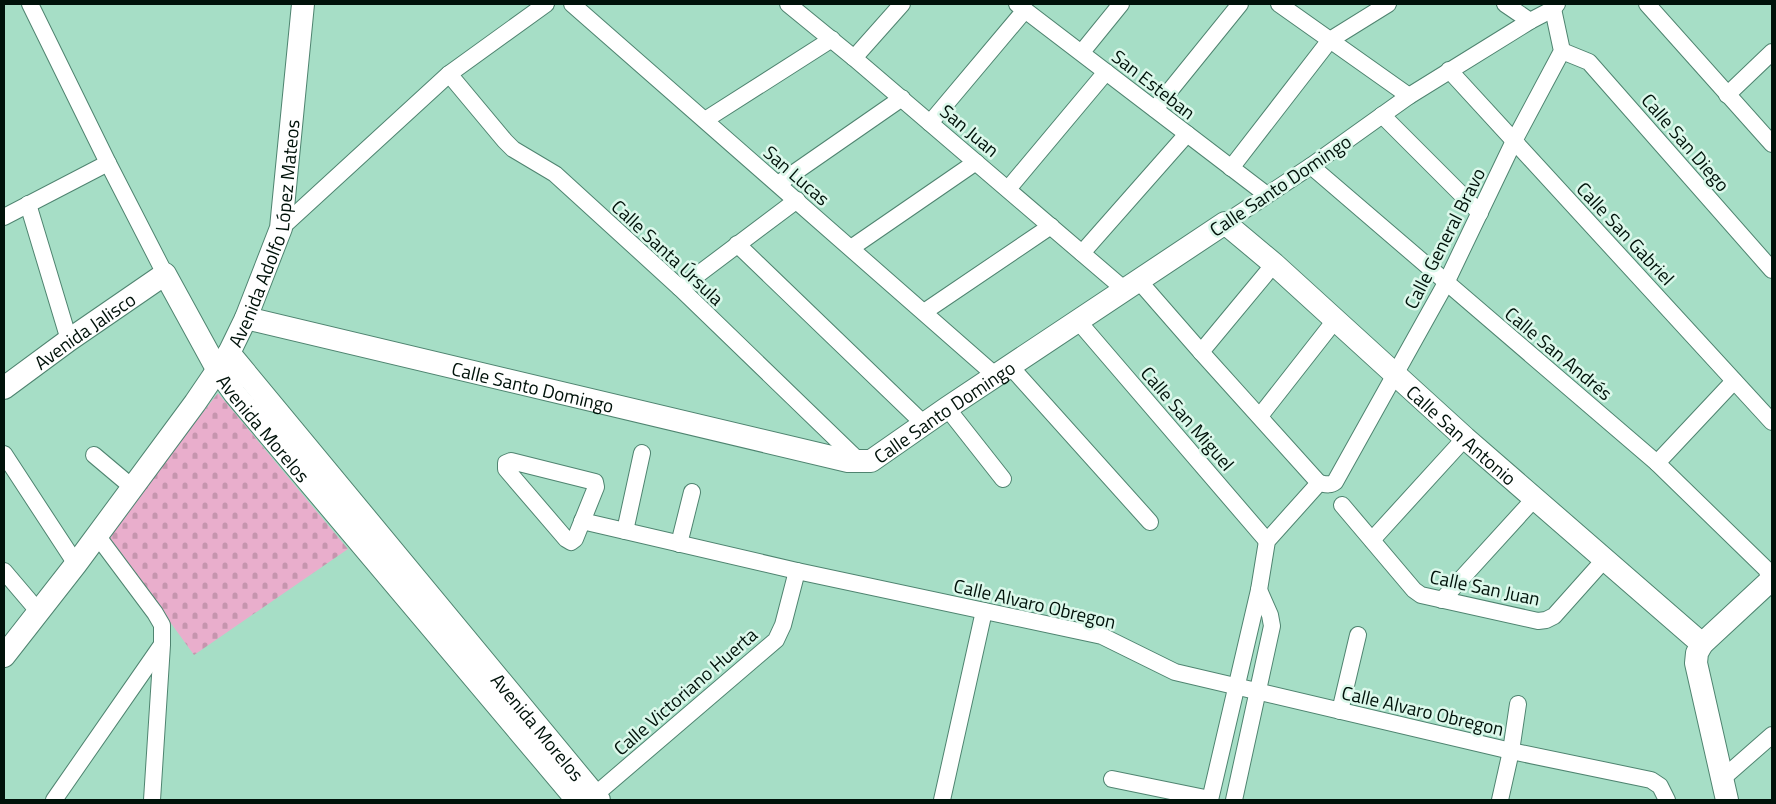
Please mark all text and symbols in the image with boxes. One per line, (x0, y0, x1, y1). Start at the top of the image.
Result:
street label: San Esteban (1106, 42, 1202, 126)
street label: Calle San Diego (1635, 86, 1737, 198)
street label: San Juan (934, 97, 1006, 163)
street label: Avenida Adolfo López Mateos (220, 118, 306, 352)
street label: Calle Santo Domingo (1203, 127, 1357, 243)
street label: San Lucas (757, 138, 837, 212)
street label: Calle General Bravo (1396, 162, 1492, 314)
street label: Calle San Gabriel (1570, 175, 1682, 291)
street label: Calle Santa Úrsula (605, 192, 731, 312)
street label: Avenida Jalisco (27, 284, 141, 376)
street label: Calle San Andrés (1499, 299, 1619, 407)
street label: Calle Santo Domingo (867, 352, 1020, 470)
street label: Calle Santo Domingo (449, 353, 617, 419)
street label: Calle San Miguel (1134, 359, 1242, 477)
street label: Avenida Morelos (210, 368, 318, 488)
street label: Calle San Antonio (1400, 377, 1524, 492)
street label: Calle San Juan (1427, 561, 1543, 613)
street label: Calle Alvaro Obregon (951, 570, 1119, 636)
street label: Calle Victoriano Huerta (607, 620, 764, 762)
street label: Avenida Morelos (485, 666, 592, 787)
street label: Calle Alvaro Obregon (1339, 677, 1507, 743)

